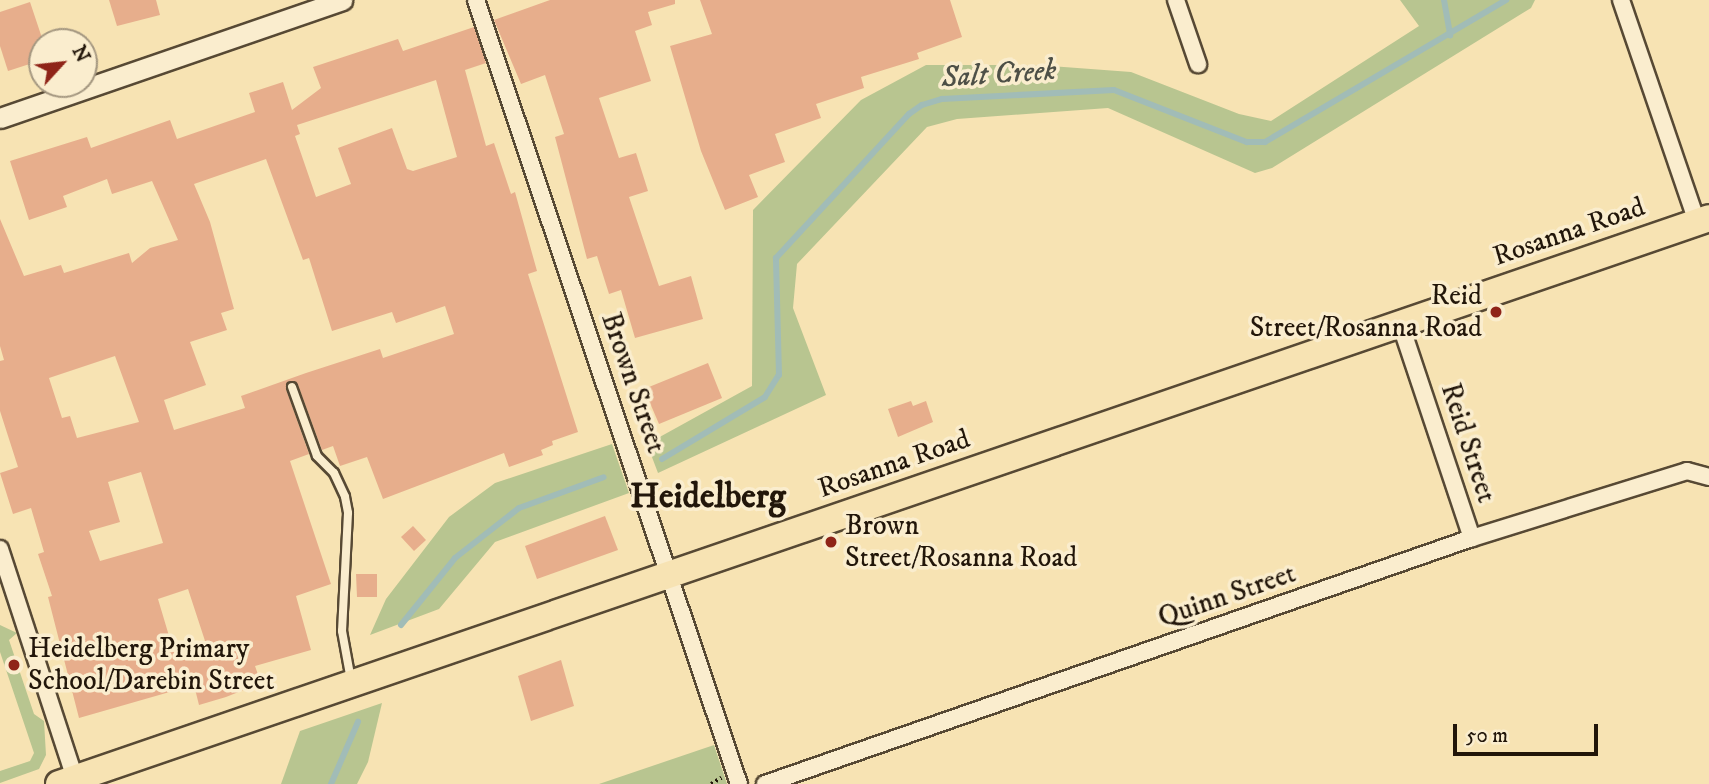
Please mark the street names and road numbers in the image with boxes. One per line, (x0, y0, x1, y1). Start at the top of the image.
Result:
street label: Rosanna Road (1489, 190, 1649, 274)
street label: Brown Street (593, 308, 673, 458)
street label: Reid Street (1433, 379, 1503, 507)
street label: Rosanna Road (814, 422, 974, 506)
street label: Quinn Street (1154, 557, 1300, 635)

